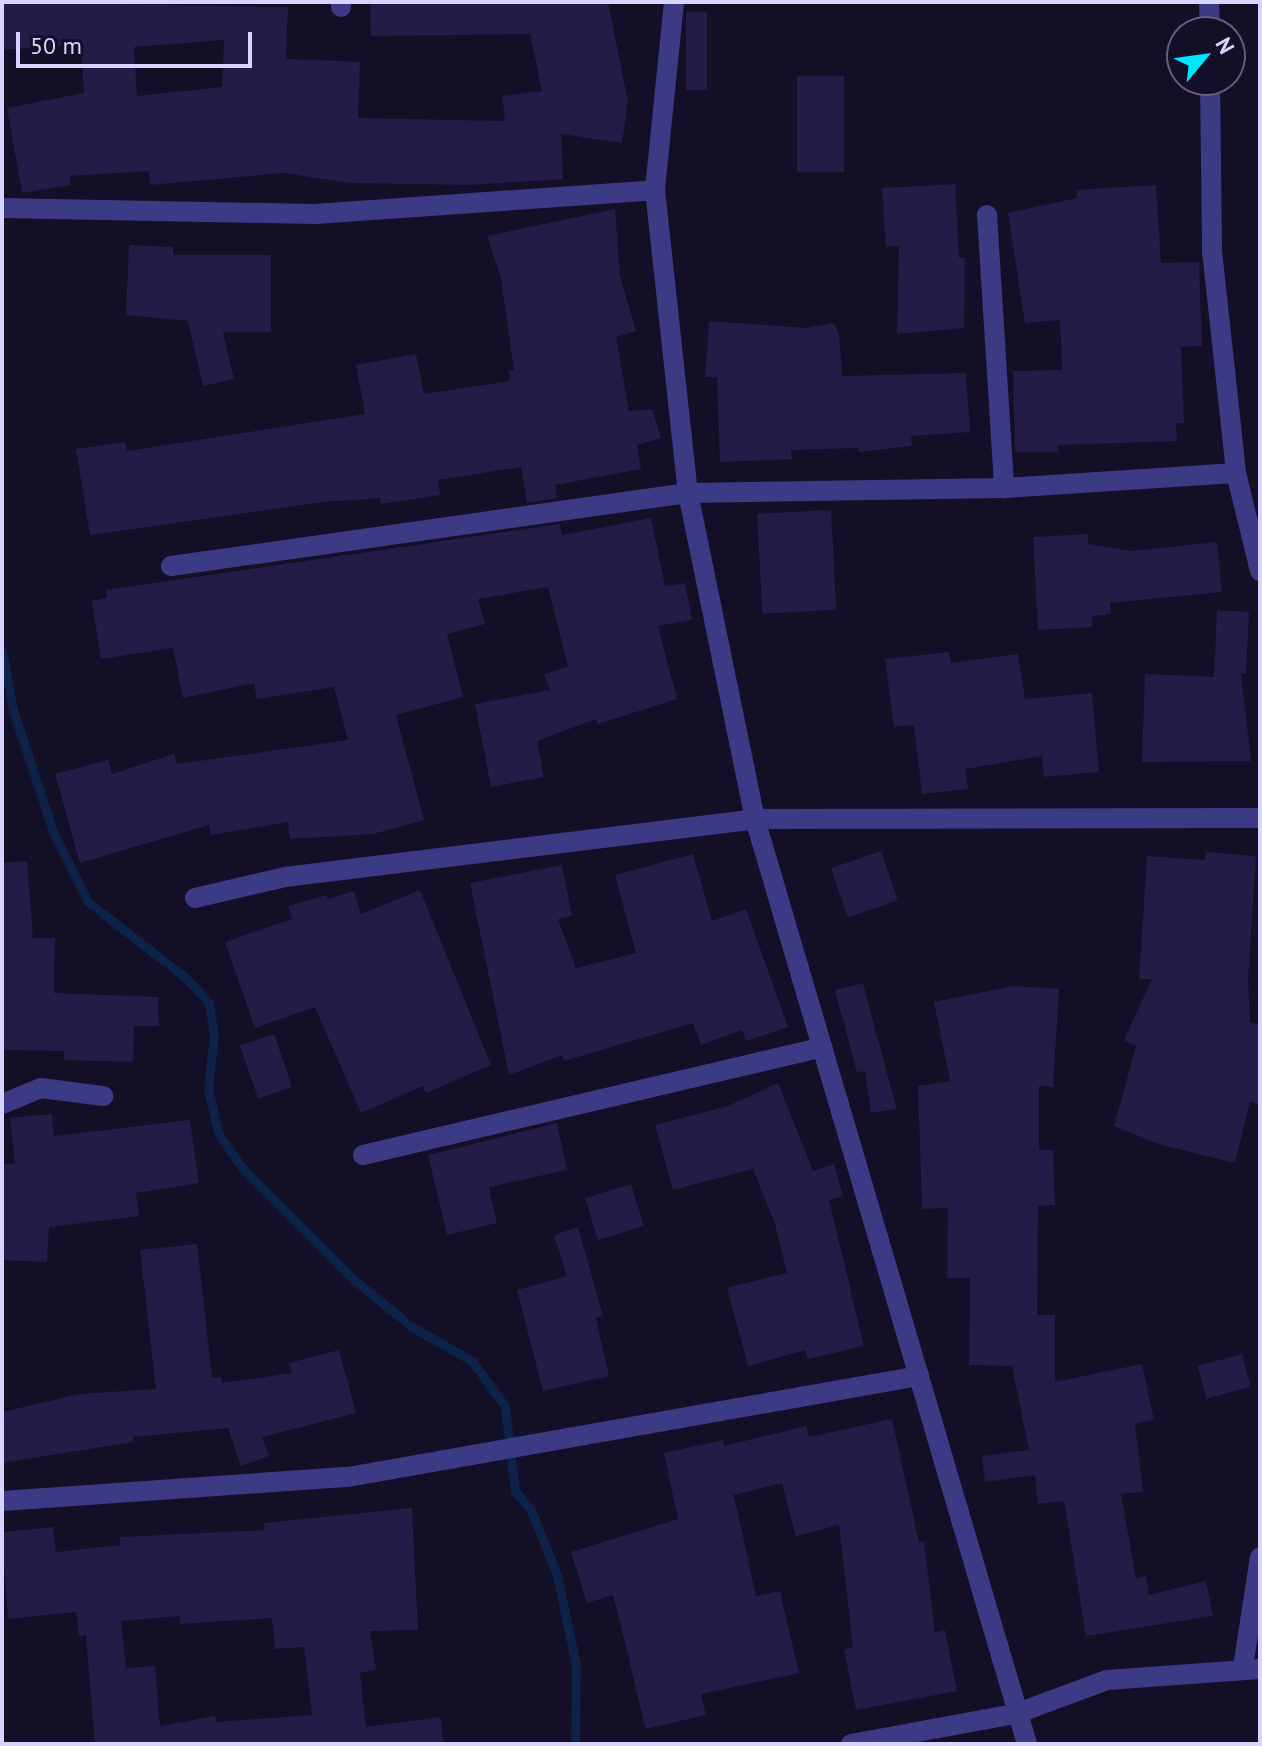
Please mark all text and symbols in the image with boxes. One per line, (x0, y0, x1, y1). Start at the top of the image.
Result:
scale bar (20, 16, 256, 66)
north arrow (1166, 16, 1246, 96)
text: 50 m (30, 30, 82, 61)
text: N (1209, 32, 1241, 58)

